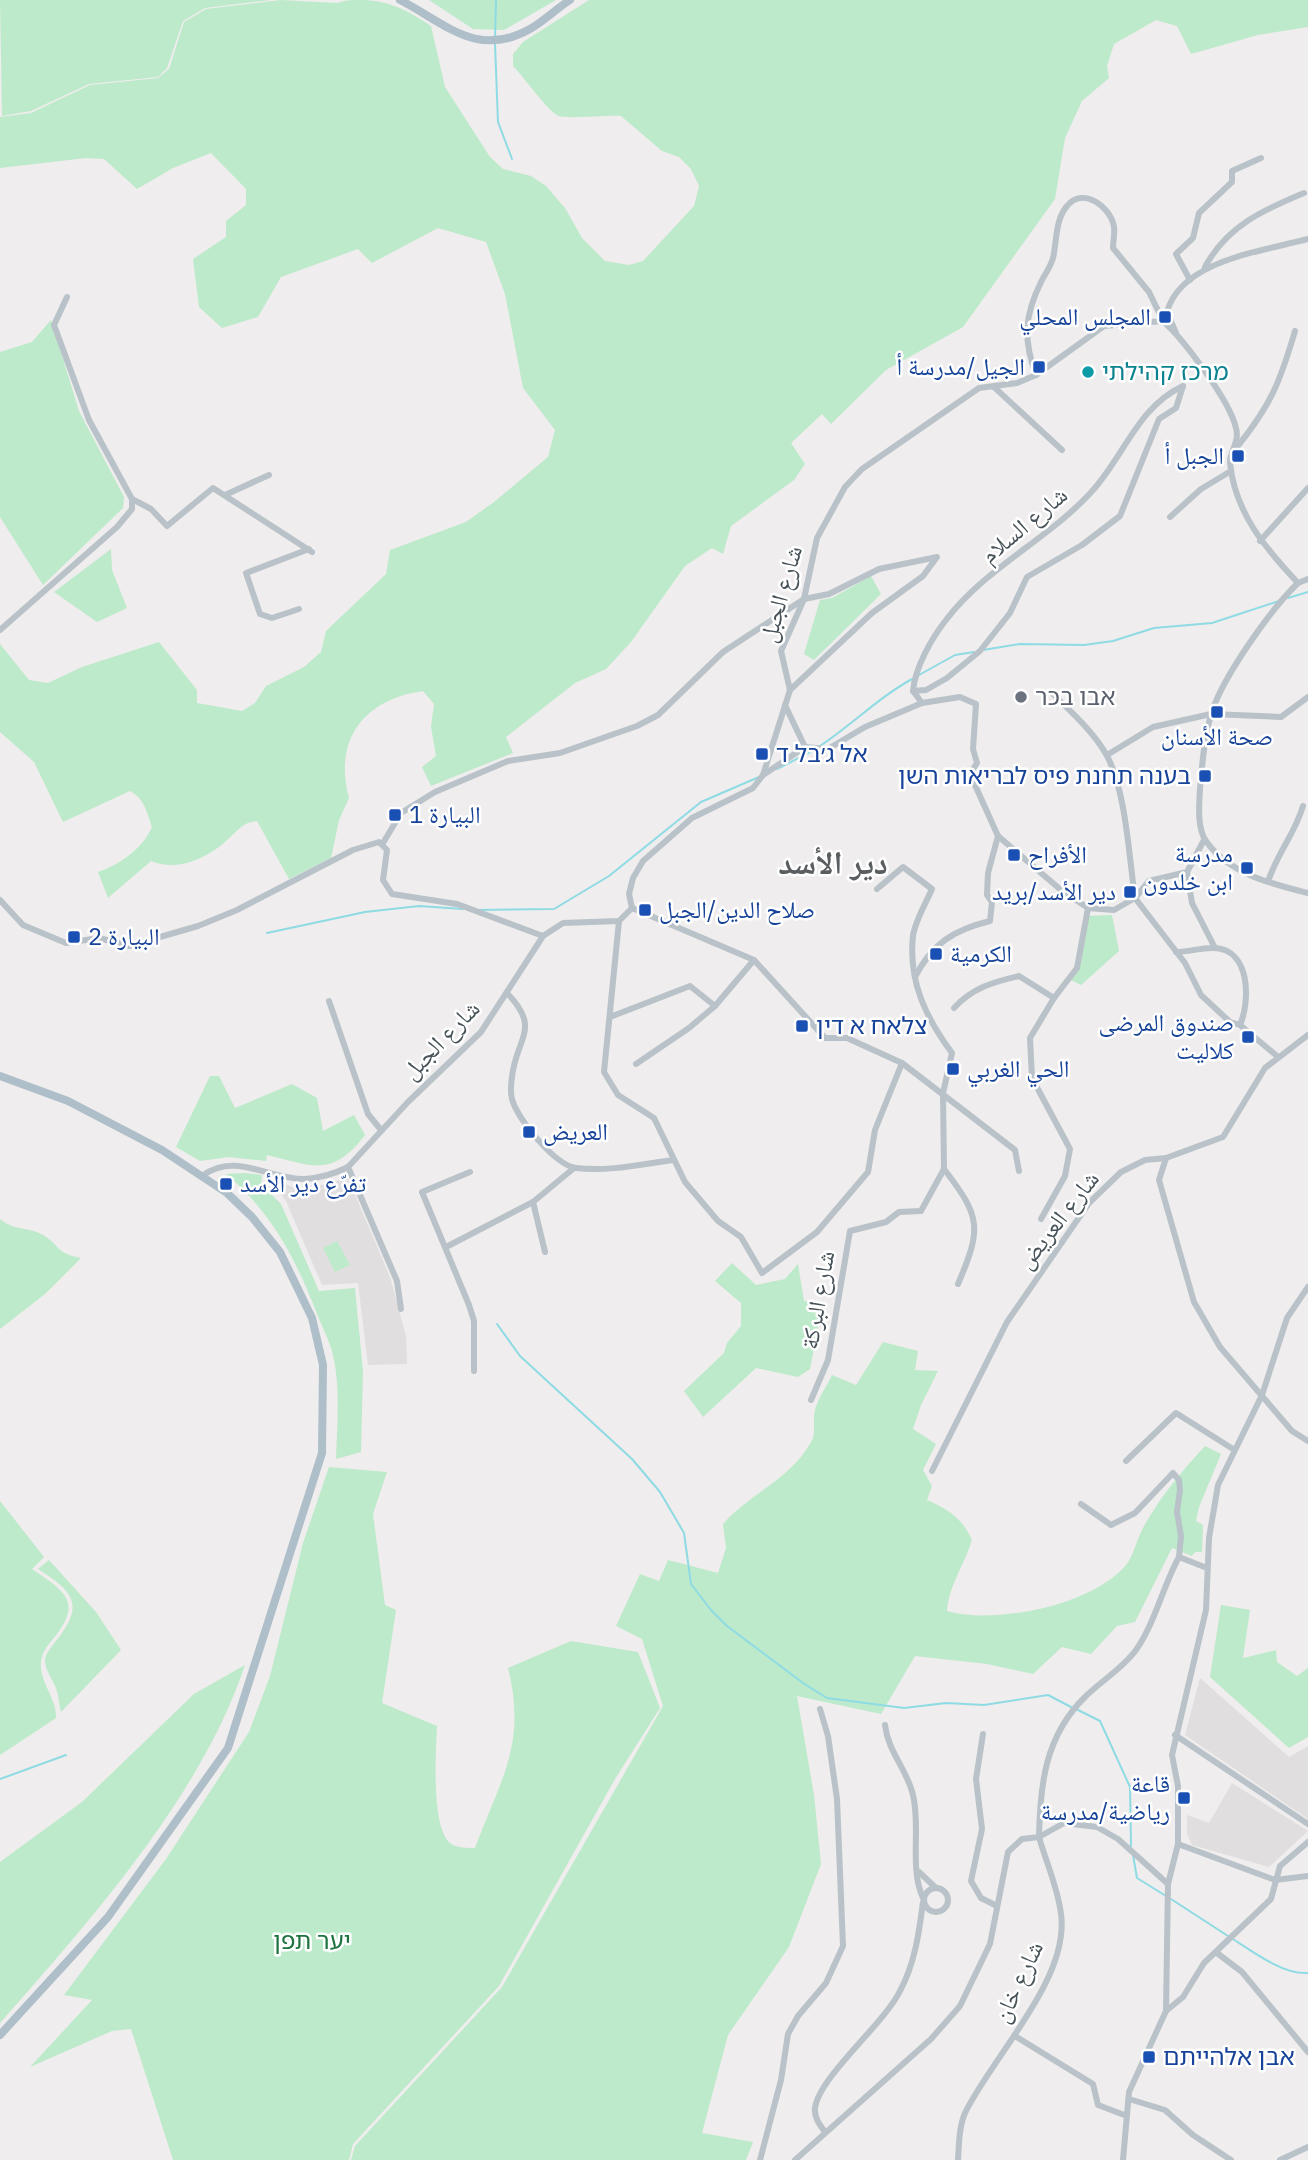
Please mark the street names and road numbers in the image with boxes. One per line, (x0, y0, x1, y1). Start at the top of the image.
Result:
street label: شارع السلام (973, 478, 1074, 571)
street label: شارع الجبل (751, 542, 809, 646)
street label: شارع الجبل (394, 992, 486, 1086)
street label: شارع العريض (1009, 1164, 1106, 1275)
street label: شارع البركة (793, 1248, 841, 1352)
street label: شارع خان (984, 1936, 1050, 2028)

